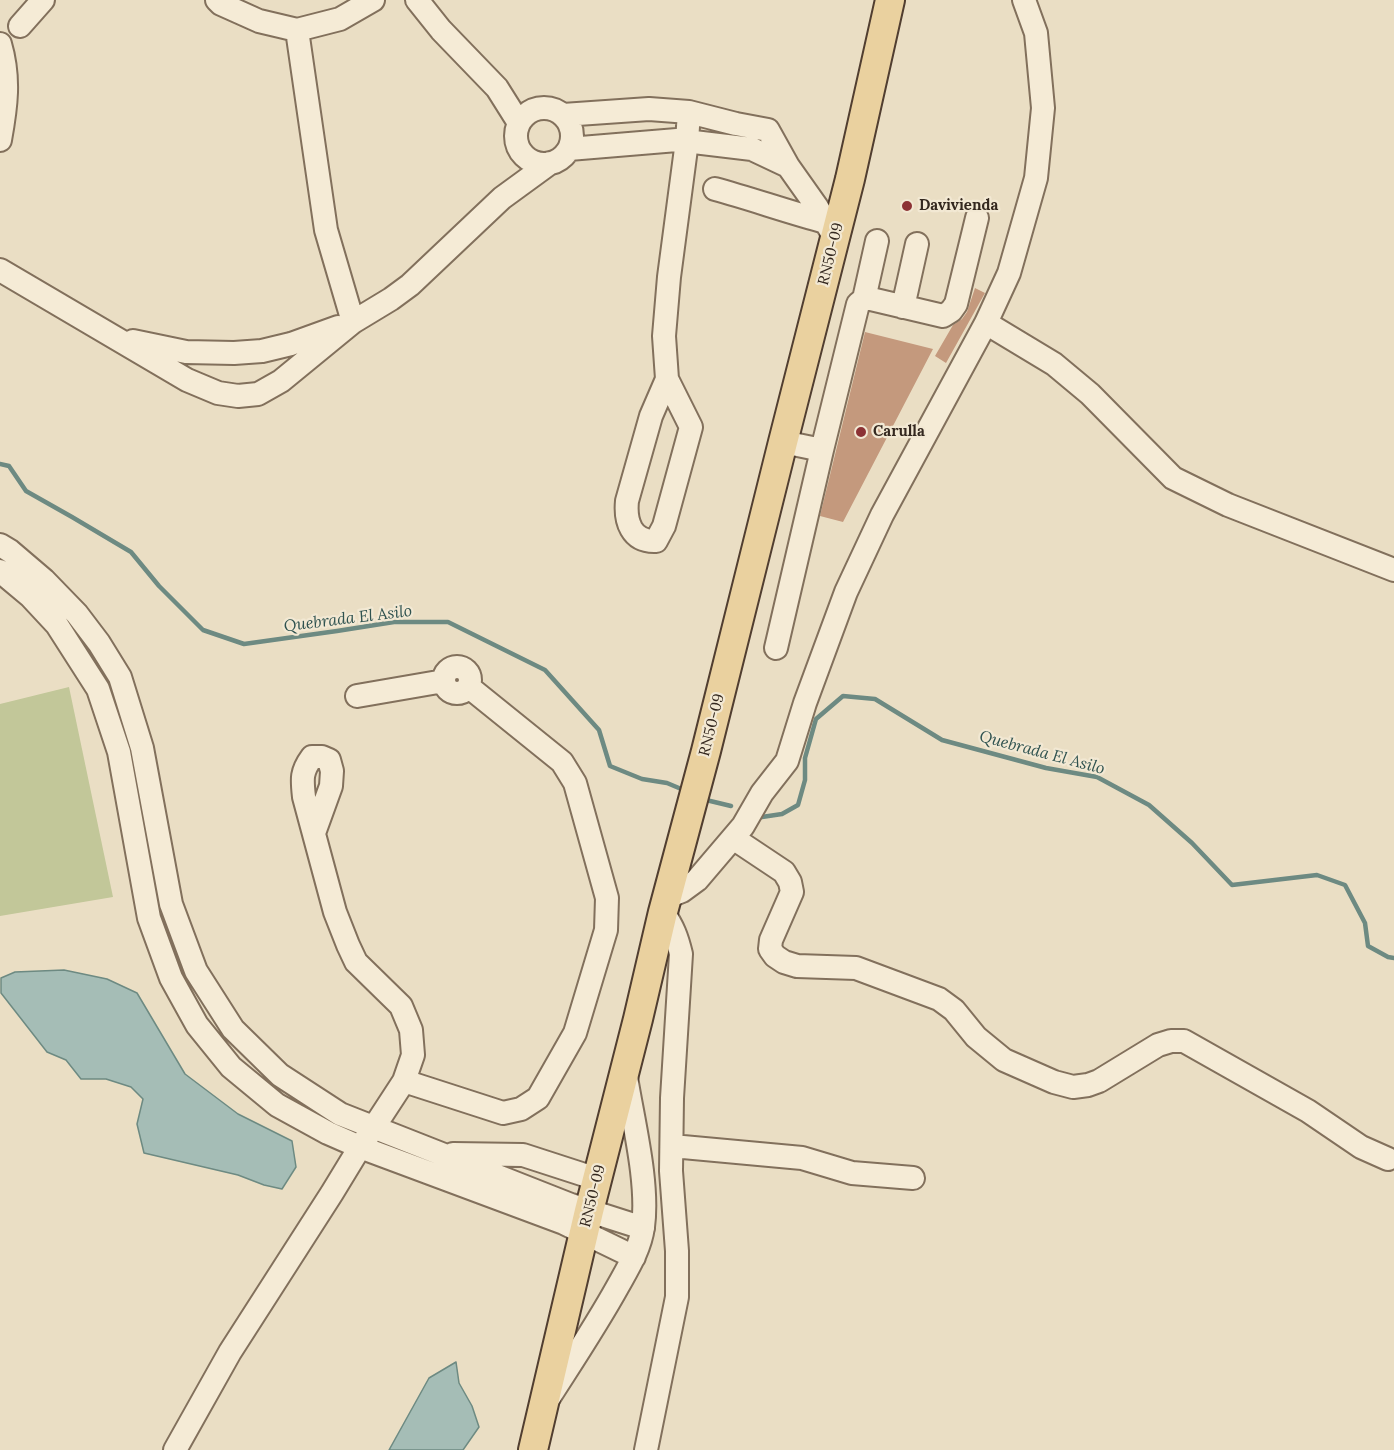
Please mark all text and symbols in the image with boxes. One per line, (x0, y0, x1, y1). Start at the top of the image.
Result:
place label: Davivienda (919, 197, 998, 215)
marker: Davivienda (900, 199, 914, 213)
street label: RN50-09 (815, 221, 847, 287)
place label: Carulla (873, 423, 925, 441)
marker: Carulla (854, 425, 868, 439)
water label: Quebrada El Asilo (283, 602, 413, 636)
street label: RN50-09 (696, 692, 728, 758)
water label: Quebrada El Asilo (977, 727, 1107, 779)
street label: RN50-09 (577, 1163, 609, 1229)

